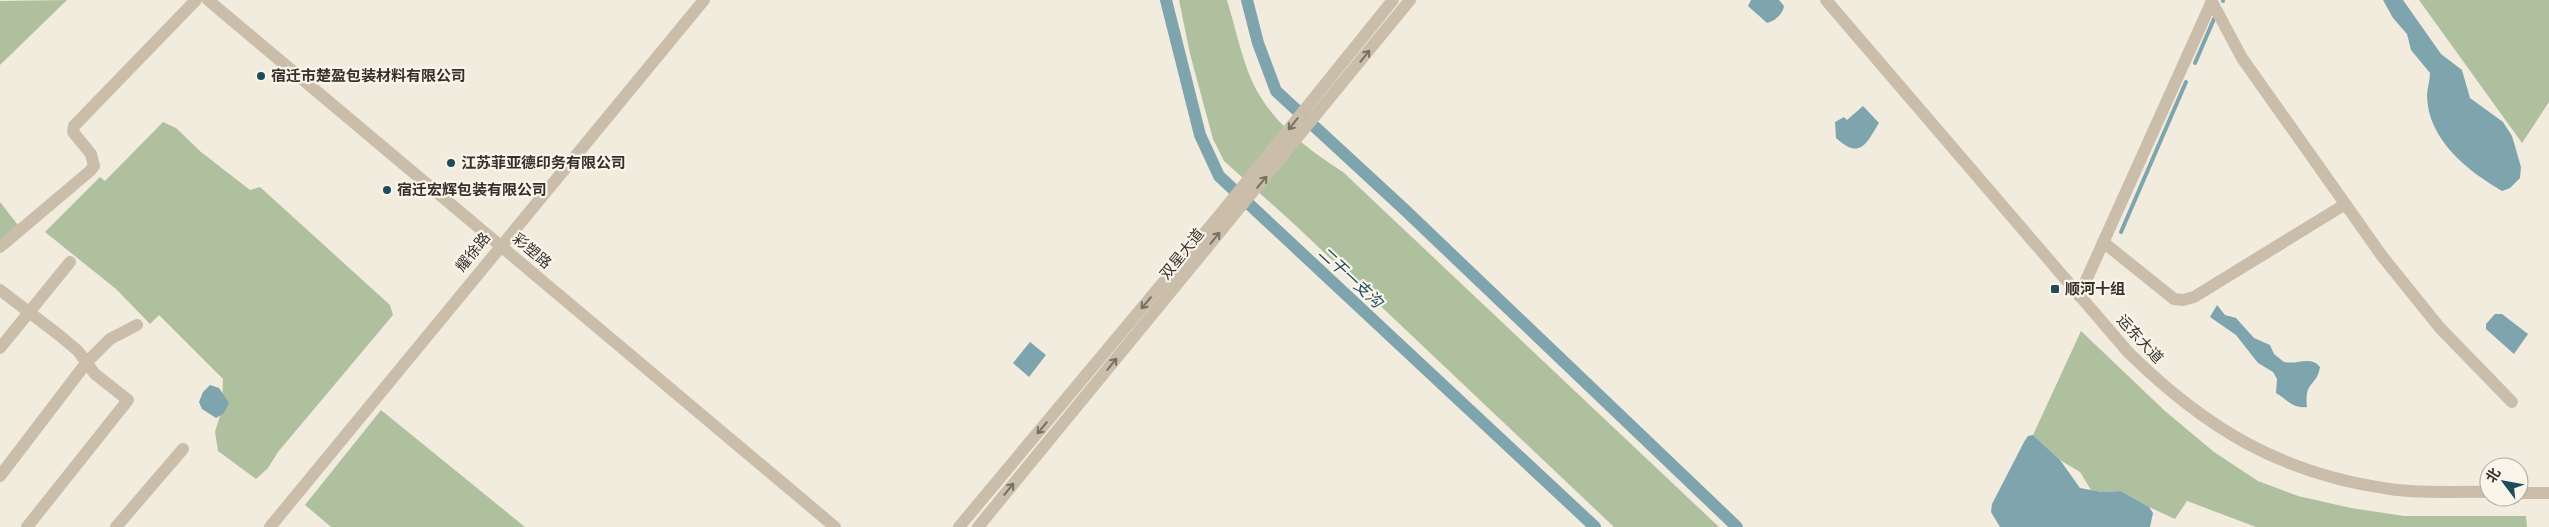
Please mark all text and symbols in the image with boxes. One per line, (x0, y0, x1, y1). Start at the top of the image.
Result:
one-way arrow (1360, 49, 1370, 63)
place label: 宿迁市楚盈包装材料有限公司 (271, 64, 466, 87)
marker: 宿迁市楚盈包装材料有限公司 (255, 70, 267, 82)
one-way arrow (1288, 117, 1299, 130)
place label: 江苏菲亚德印务有限公司 (461, 151, 626, 174)
marker: 江苏菲亚德印务有限公司 (445, 157, 457, 169)
one-way arrow (1256, 176, 1267, 189)
place label: 宿迁宏辉包装有限公司 (397, 178, 547, 201)
marker: 宿迁宏辉包装有限公司 (381, 184, 393, 196)
street label: 双星大道 (1154, 223, 1209, 284)
street label: 耀徐路 (450, 227, 496, 276)
street label: 彩塑路 (508, 227, 557, 274)
one-way arrow (1210, 232, 1221, 245)
water label: 二干一支沟 (1314, 241, 1390, 314)
place label: 顺河十组 (2065, 277, 2125, 300)
marker: 顺河十组 (2049, 283, 2061, 295)
one-way arrow (1140, 296, 1151, 309)
street label: 运东大道 (2111, 309, 2169, 368)
one-way arrow (1107, 358, 1118, 371)
one-way arrow (1036, 421, 1047, 434)
north arrow (2479, 457, 2529, 507)
text: 北 (2480, 463, 2505, 486)
one-way arrow (1003, 483, 1015, 496)

